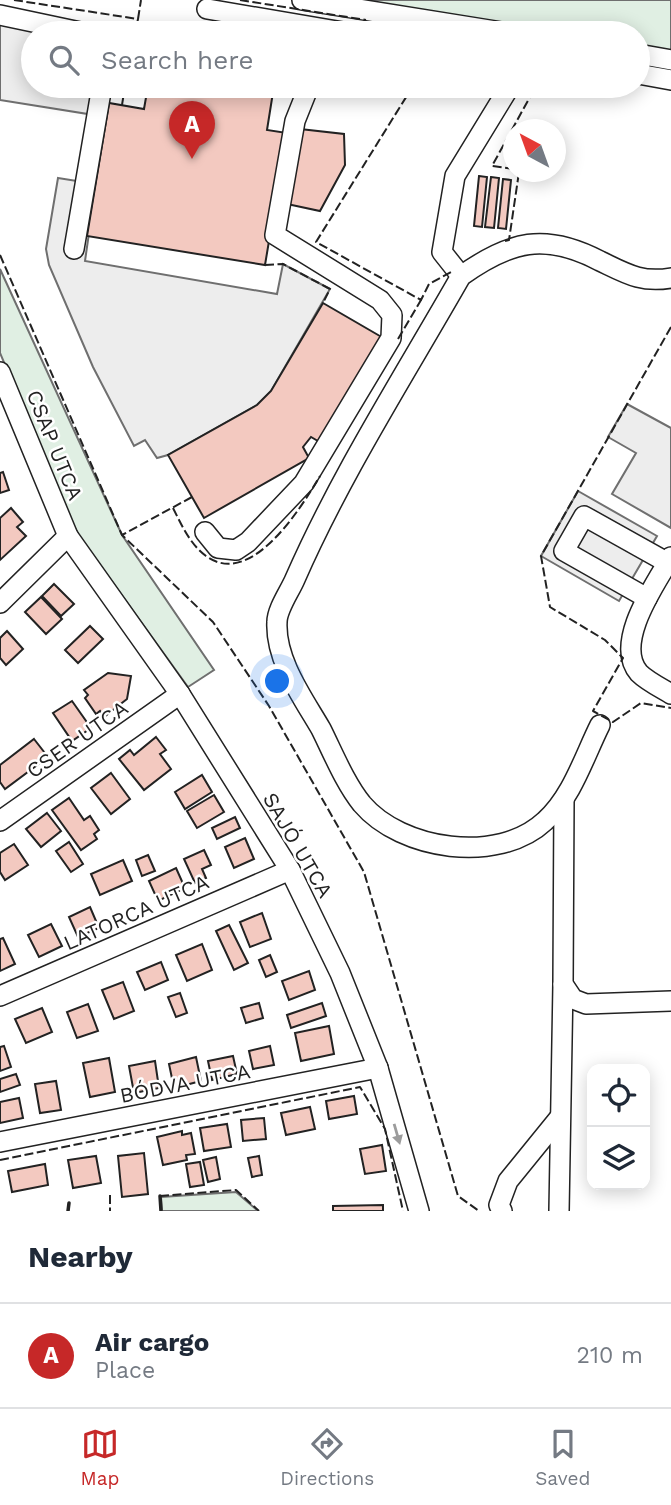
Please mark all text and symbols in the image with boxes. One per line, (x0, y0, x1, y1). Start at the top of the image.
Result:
search box (21, 21, 650, 98)
icon: search (45, 41, 83, 79)
text: Search here (101, 45, 253, 75)
pin: A (169, 101, 215, 159)
north arrow (503, 119, 566, 182)
street label: CSAP UTCA (22, 386, 88, 504)
your location (260, 664, 294, 698)
street label: CSER UTCA (22, 695, 133, 783)
street label: SAJÓ UTCA (258, 788, 338, 902)
street label: LATORCA UTCA (60, 869, 213, 955)
street label: BÓDVA UTCA (118, 1058, 252, 1108)
map controls (587, 1064, 650, 1190)
button: locate (587, 1064, 650, 1127)
one-way arrow (392, 1123, 403, 1145)
button: layers (587, 1127, 650, 1190)
text: Nearby (28, 1239, 133, 1274)
text: Air cargo (95, 1327, 209, 1357)
text: A (43, 1342, 59, 1369)
text: 210 m (577, 1342, 643, 1369)
text: Place (95, 1357, 155, 1384)
tab: Map (81, 1425, 119, 1490)
tab: Directions (280, 1425, 374, 1490)
tab: Saved (535, 1425, 590, 1490)

